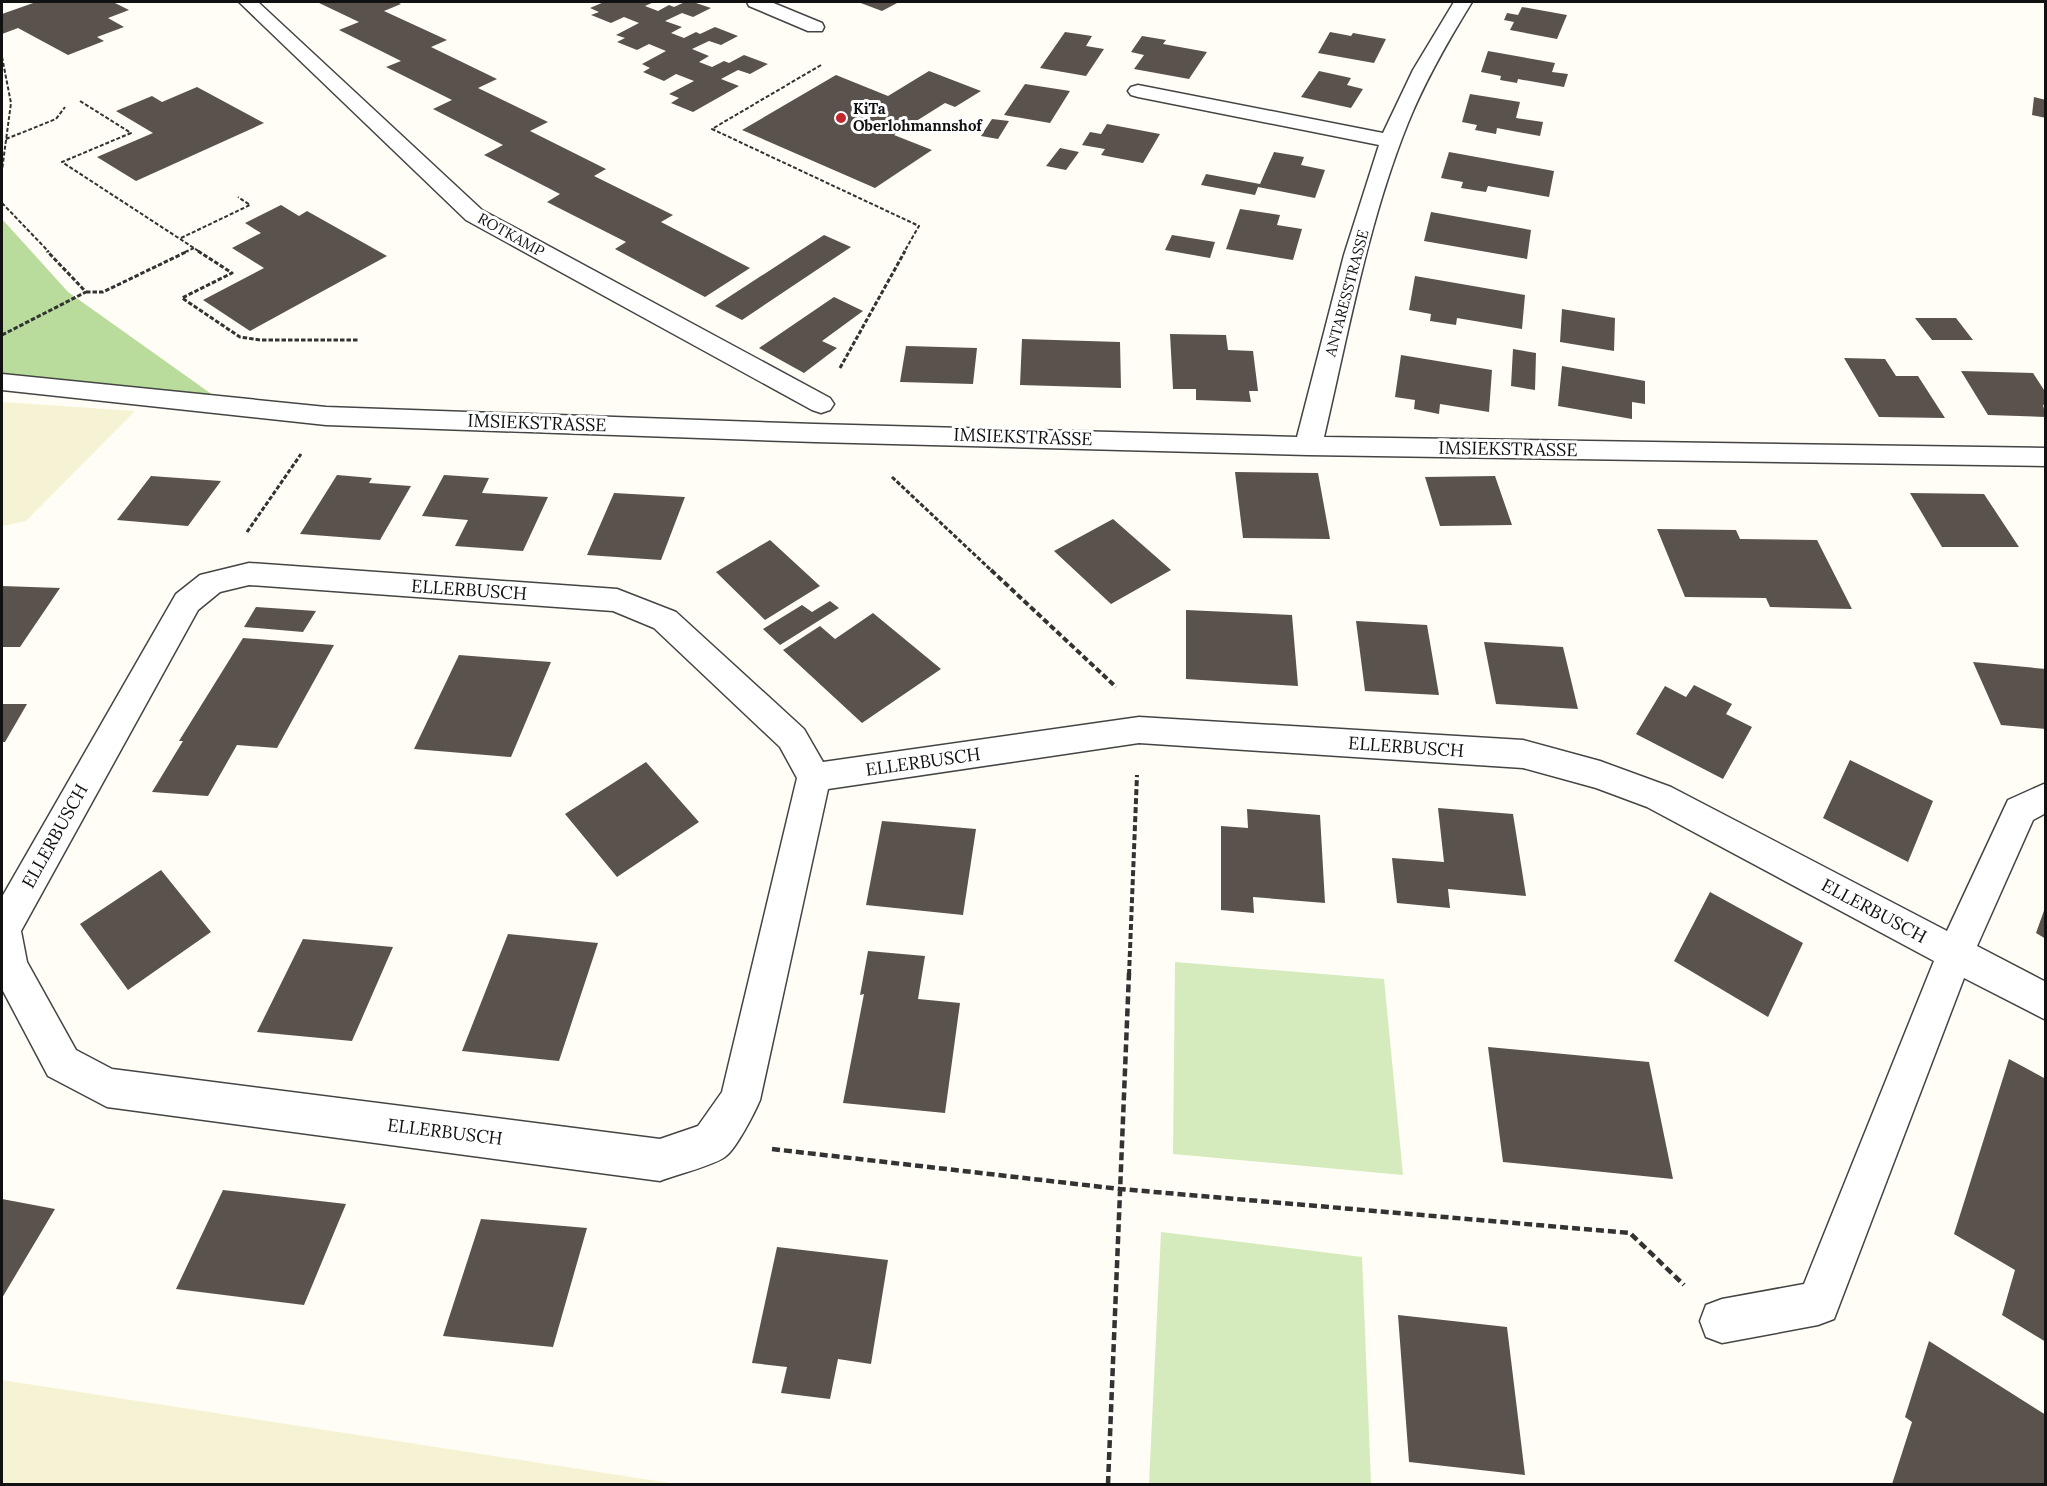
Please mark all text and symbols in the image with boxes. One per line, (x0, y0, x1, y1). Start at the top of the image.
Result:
place label: KiTa Oberlohmannshof (853, 99, 983, 135)
marker: KiTa Oberlohmannshof (834, 111, 848, 125)
street label: ROTKAMP (475, 208, 548, 261)
street label: ANTARESSTRASSE (1320, 227, 1373, 359)
street label: IMSIEKSTRASSE (467, 409, 607, 436)
street label: IMSIEKSTRASSE (953, 423, 1093, 450)
street label: IMSIEKSTRASSE (1438, 436, 1578, 461)
street label: ELLERBUSCH (410, 574, 528, 605)
street label: ELLERBUSCH (1347, 731, 1465, 762)
street label: ELLERBUSCH (864, 742, 982, 781)
street label: ELLERBUSCH (16, 779, 93, 892)
street label: ELLERBUSCH (1818, 873, 1931, 948)
street label: ELLERBUSCH (386, 1113, 504, 1150)

